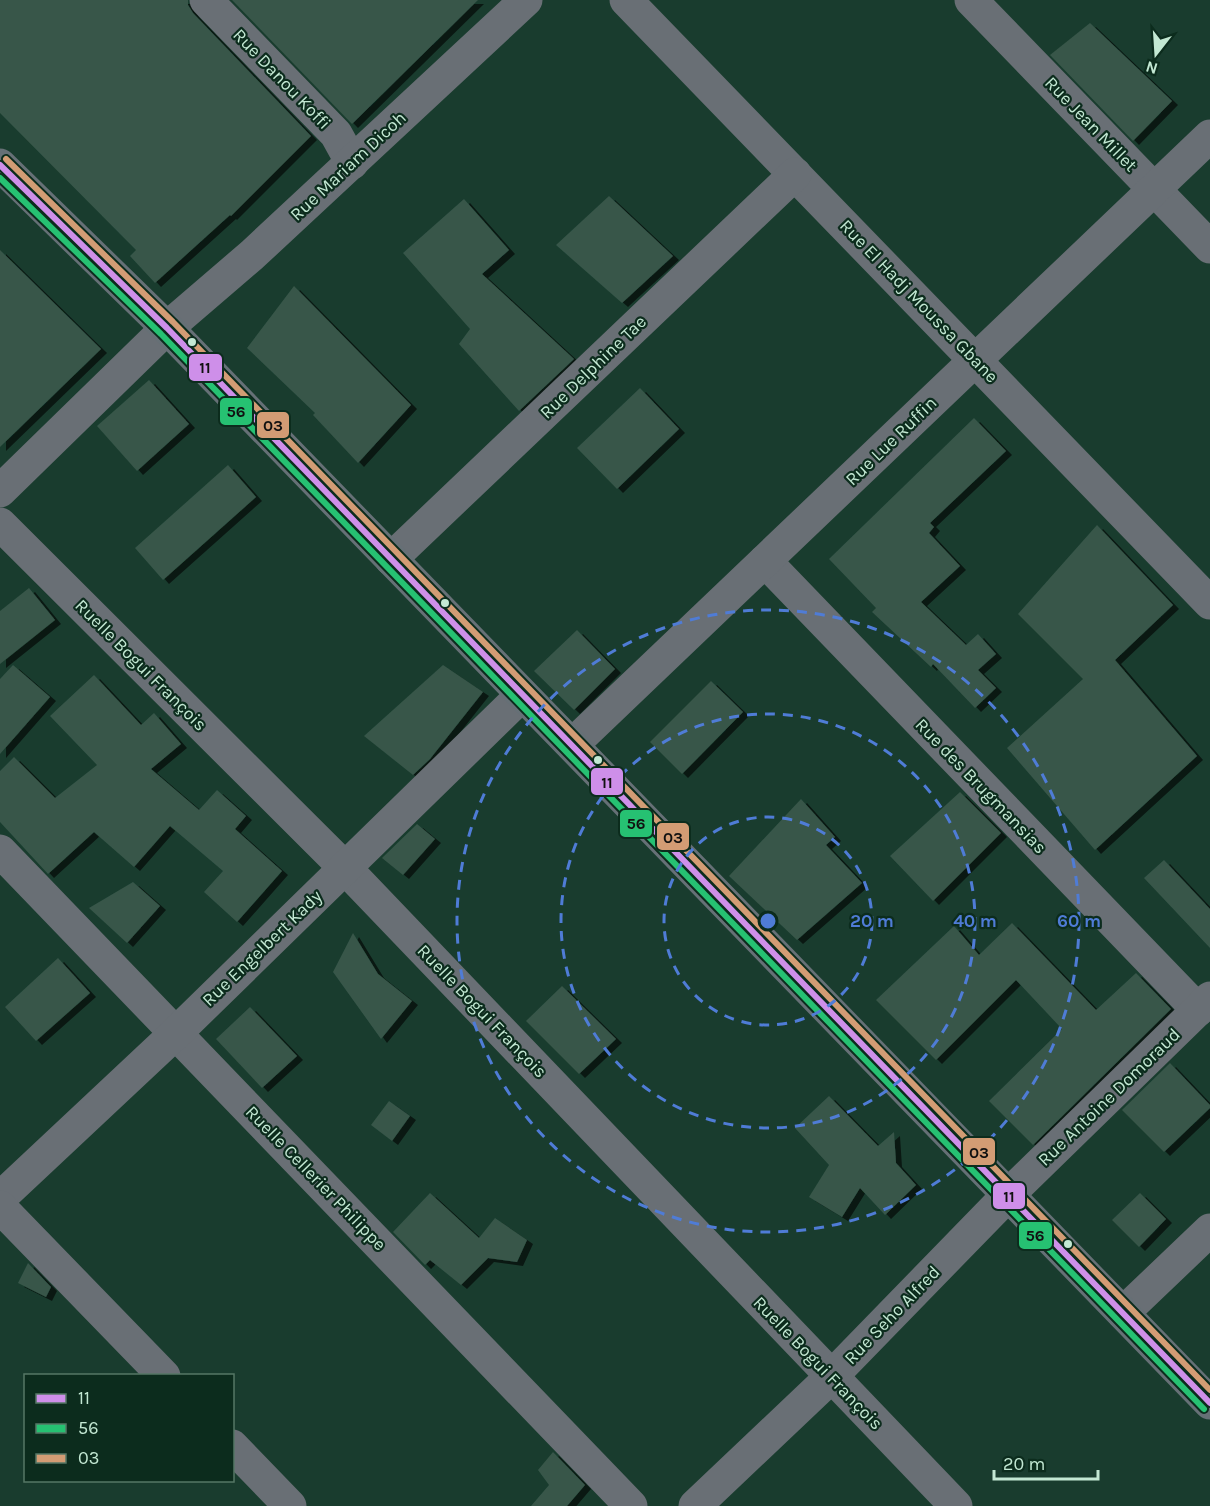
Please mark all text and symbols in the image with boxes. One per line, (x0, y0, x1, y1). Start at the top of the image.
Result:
street label: Rue Danou Koffi (228, 24, 336, 134)
north arrow (1126, 24, 1186, 84)
text: N (1143, 57, 1160, 79)
street label: Rue Jean Millet (1040, 72, 1142, 176)
street label: Rue Mariam Dicoh (285, 107, 411, 225)
street label: Rue El Hadj Moussa Gbane (835, 215, 1003, 387)
street label: Rue Delphine Tae (535, 311, 651, 423)
unlabelled marker (186, 336, 198, 348)
line badge: 11 (188, 353, 223, 382)
text: 11 (199, 358, 211, 377)
street label: Rue Lue Ruffin (841, 392, 941, 490)
line badge: 56 (219, 397, 253, 426)
text: 56 (226, 402, 246, 421)
line badge: 03 (256, 411, 290, 439)
text: 03 (263, 416, 283, 435)
street label: Ruelle Bogui François (71, 595, 211, 735)
unlabelled marker (439, 597, 451, 609)
street label: Rue des Brugmansias (911, 714, 1051, 858)
unlabelled marker (592, 754, 604, 766)
line badge: 11 (590, 767, 624, 796)
text: 11 (601, 773, 613, 792)
line badge: 56 (619, 809, 653, 838)
text: 56 (626, 814, 646, 833)
line badge: 03 (656, 822, 690, 851)
text: 03 (663, 828, 683, 847)
street label: Rue Engelbert Kady (197, 885, 327, 1011)
text: 20 m (850, 910, 894, 932)
text: 40 m (953, 910, 997, 932)
text: 60 m (1057, 910, 1101, 932)
centre of rings (758, 911, 778, 931)
street label: Ruelle Bogui François (413, 940, 551, 1082)
street label: Rue Antoine Domoraud (1033, 1023, 1185, 1171)
street label: Ruelle Cellerier Philippe (241, 1101, 391, 1255)
line badge: 03 (962, 1137, 996, 1166)
text: 03 (969, 1143, 989, 1162)
line badge: 11 (992, 1182, 1026, 1210)
text: 11 (1003, 1187, 1015, 1206)
line badge: 56 (1018, 1221, 1053, 1250)
text: 56 (1025, 1226, 1045, 1245)
unlabelled marker (1062, 1238, 1074, 1250)
street label: Rue Seho Alfred (839, 1261, 945, 1369)
street label: Ruelle Bogui François (749, 1292, 887, 1434)
legend (24, 1374, 234, 1482)
text: 11 (78, 1387, 90, 1409)
text: 56 (78, 1417, 98, 1439)
scale bar (994, 1443, 1098, 1481)
text: 03 (78, 1447, 99, 1469)
text: 20 m (1003, 1453, 1045, 1475)

